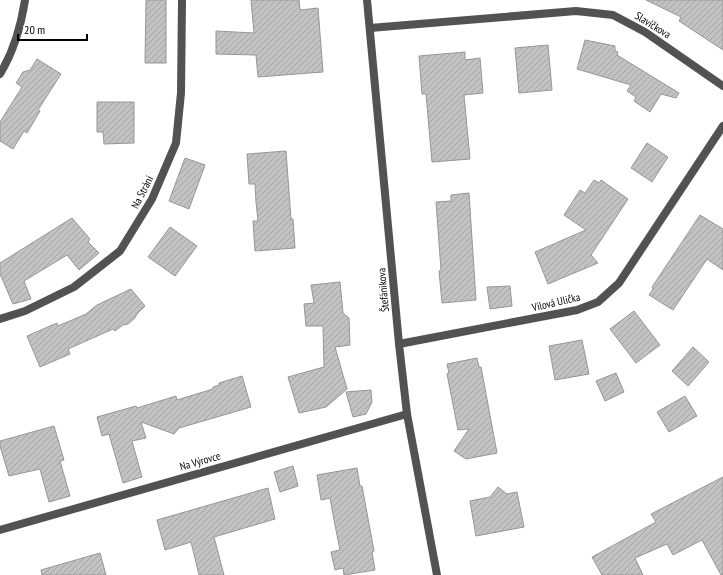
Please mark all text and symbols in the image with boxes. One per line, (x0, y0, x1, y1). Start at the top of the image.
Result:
street label: Slavíčkova (632, 9, 674, 41)
scale bar (18, 16, 87, 42)
text: 20 m (24, 22, 45, 37)
street label: Na Stráni (128, 173, 156, 211)
street label: Štefánikova (374, 267, 392, 313)
street label: Vilová Ulička (530, 290, 581, 315)
street label: Na Výrovce (178, 448, 222, 473)

